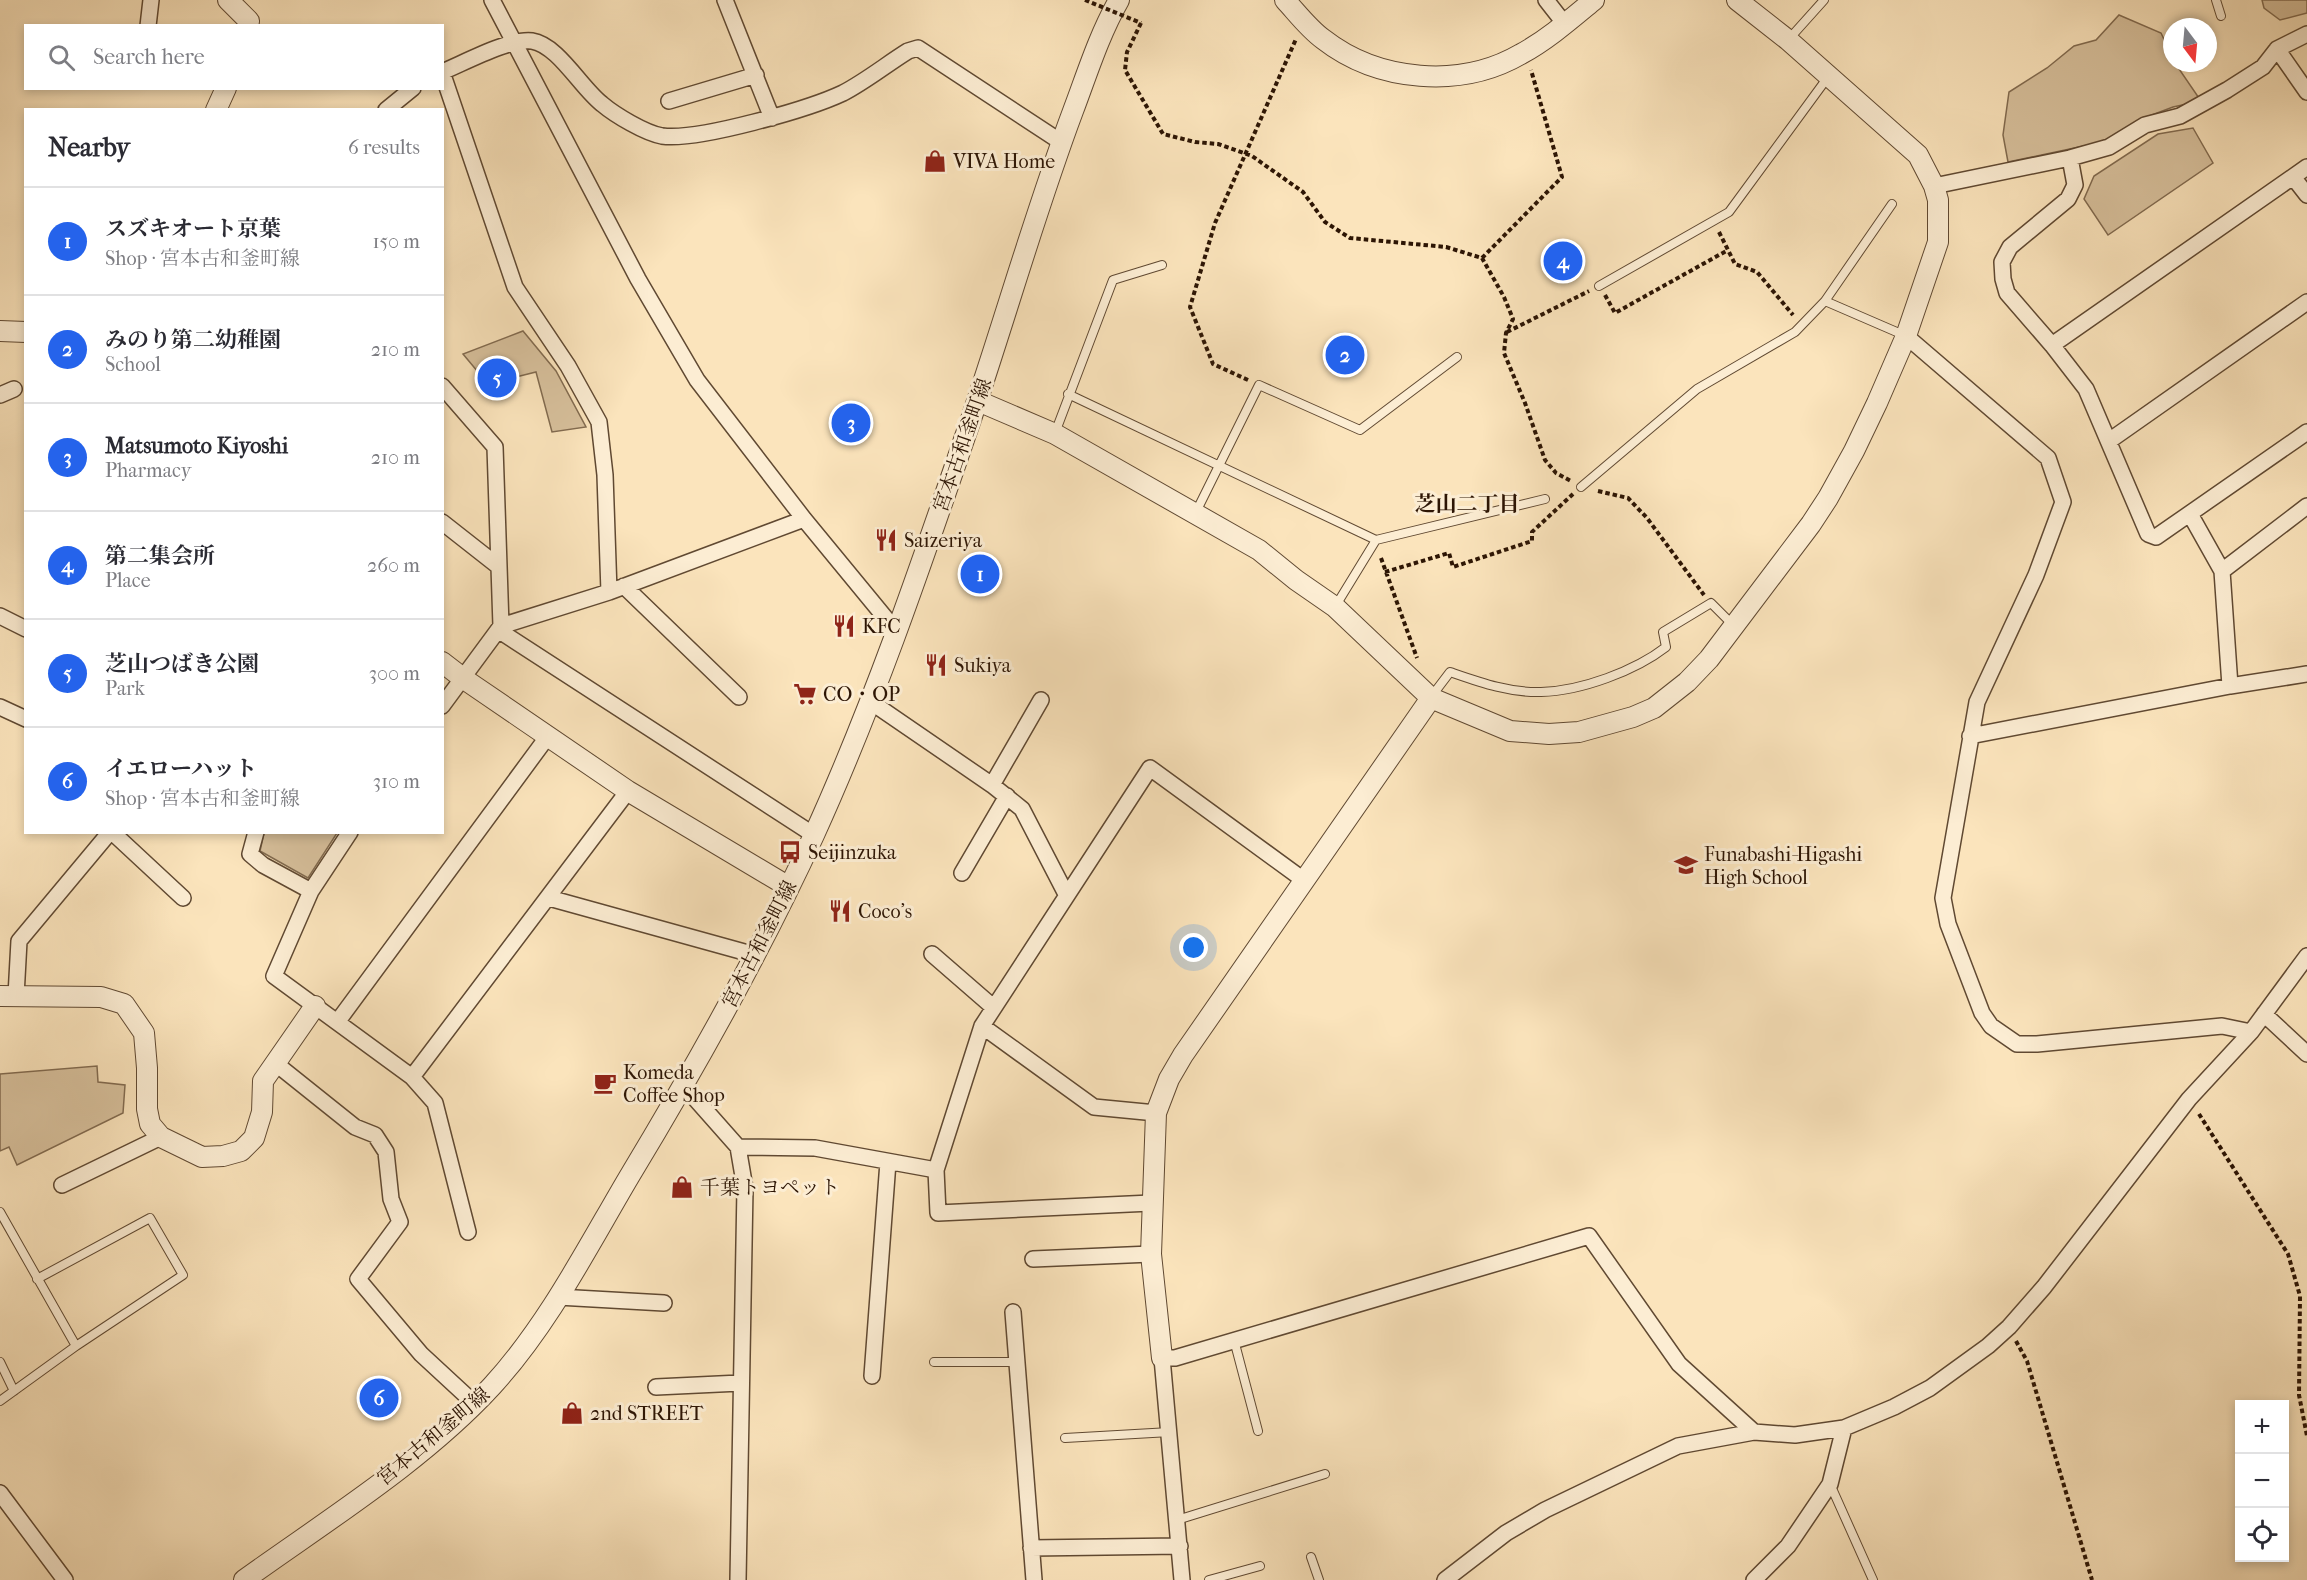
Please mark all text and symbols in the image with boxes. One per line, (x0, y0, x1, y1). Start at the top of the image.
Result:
north arrow (2163, 18, 2217, 72)
search box (24, 24, 444, 90)
icon: search (45, 41, 78, 74)
text: Search here (93, 44, 205, 70)
text: Nearby (48, 132, 130, 163)
text: 6 results (348, 136, 420, 159)
shop icon: VIVA Home (922, 148, 948, 174)
place label: VIVA Home (952, 150, 1055, 173)
text: スズキオート京葉 (105, 216, 281, 242)
text: 1 (64, 230, 71, 253)
text: 150 m (372, 230, 420, 253)
pin: 4 (1544, 238, 1582, 284)
text: Shop · 宮本古和釜町線 (105, 247, 300, 270)
text: みのり第二幼稚園 (105, 327, 281, 353)
pin: 2 (1326, 332, 1364, 378)
text: 2 (62, 338, 73, 361)
text: 210 m (371, 338, 420, 361)
text: School (105, 353, 161, 376)
pin: 5 (478, 356, 516, 400)
street label: 宮本古和釜町線 (929, 375, 996, 515)
pin: 3 (832, 400, 870, 446)
text: Matsumoto Kiyoshi (105, 433, 288, 459)
text: 3 (63, 446, 72, 469)
text: 210 m (371, 446, 420, 469)
text: Pharmacy (105, 459, 191, 482)
district label: 芝山二丁目 (1415, 492, 1520, 516)
restaurant icon: Saizeriya (873, 527, 899, 553)
place label: Saizeriya (904, 529, 983, 552)
text: 第二集会所 (105, 543, 215, 569)
pin: 1 (960, 552, 1000, 596)
text: 4 (62, 554, 73, 577)
text: 260 m (367, 554, 420, 577)
text: Place (105, 569, 151, 592)
restaurant icon: KFC (831, 613, 857, 639)
place label: KFC (862, 615, 901, 638)
text: 芝山つばき公園 (105, 651, 259, 677)
restaurant icon: Sukiya (923, 652, 949, 678)
place label: Sukiya (954, 654, 1012, 677)
text: 5 (63, 662, 72, 685)
text: 300 m (369, 662, 420, 685)
text: Park (105, 677, 145, 700)
supermarket icon: CO・OP (792, 681, 818, 707)
place label: CO・OP (823, 683, 900, 706)
text: イエローハット (105, 756, 257, 782)
text: 6 (62, 770, 73, 793)
text: 310 m (373, 770, 420, 793)
text: Shop · 宮本古和釜町線 (105, 787, 300, 810)
bus stop icon: Seijinzuka (777, 839, 803, 865)
place label: Seijinzuka (808, 841, 897, 864)
place label: Funabashi-Higashi High School (1704, 843, 1862, 889)
school or university icon: Funabashi-Higashi High School (1673, 852, 1699, 878)
street label: 宮本古和釜町線 (717, 877, 801, 1012)
restaurant icon: Coco's (827, 898, 853, 924)
place label: Coco's (858, 900, 912, 923)
your location (1179, 933, 1208, 962)
place label: Komeda Coffee Shop (623, 1061, 725, 1107)
cafe icon: Komeda Coffee Shop (592, 1070, 618, 1096)
shop icon: 千葉トヨペット (669, 1174, 695, 1200)
place label: 千葉トヨペット (700, 1176, 840, 1199)
pin: 6 (360, 1376, 398, 1420)
street label: 宮本古和釜町線 (372, 1383, 494, 1490)
shop icon: 2nd STREET (559, 1400, 585, 1426)
map controls (2235, 1400, 2289, 1562)
button: + (2235, 1400, 2289, 1454)
place label: 2nd STREET (590, 1402, 704, 1425)
button: − (2235, 1454, 2289, 1508)
button: locate (2235, 1508, 2289, 1562)

